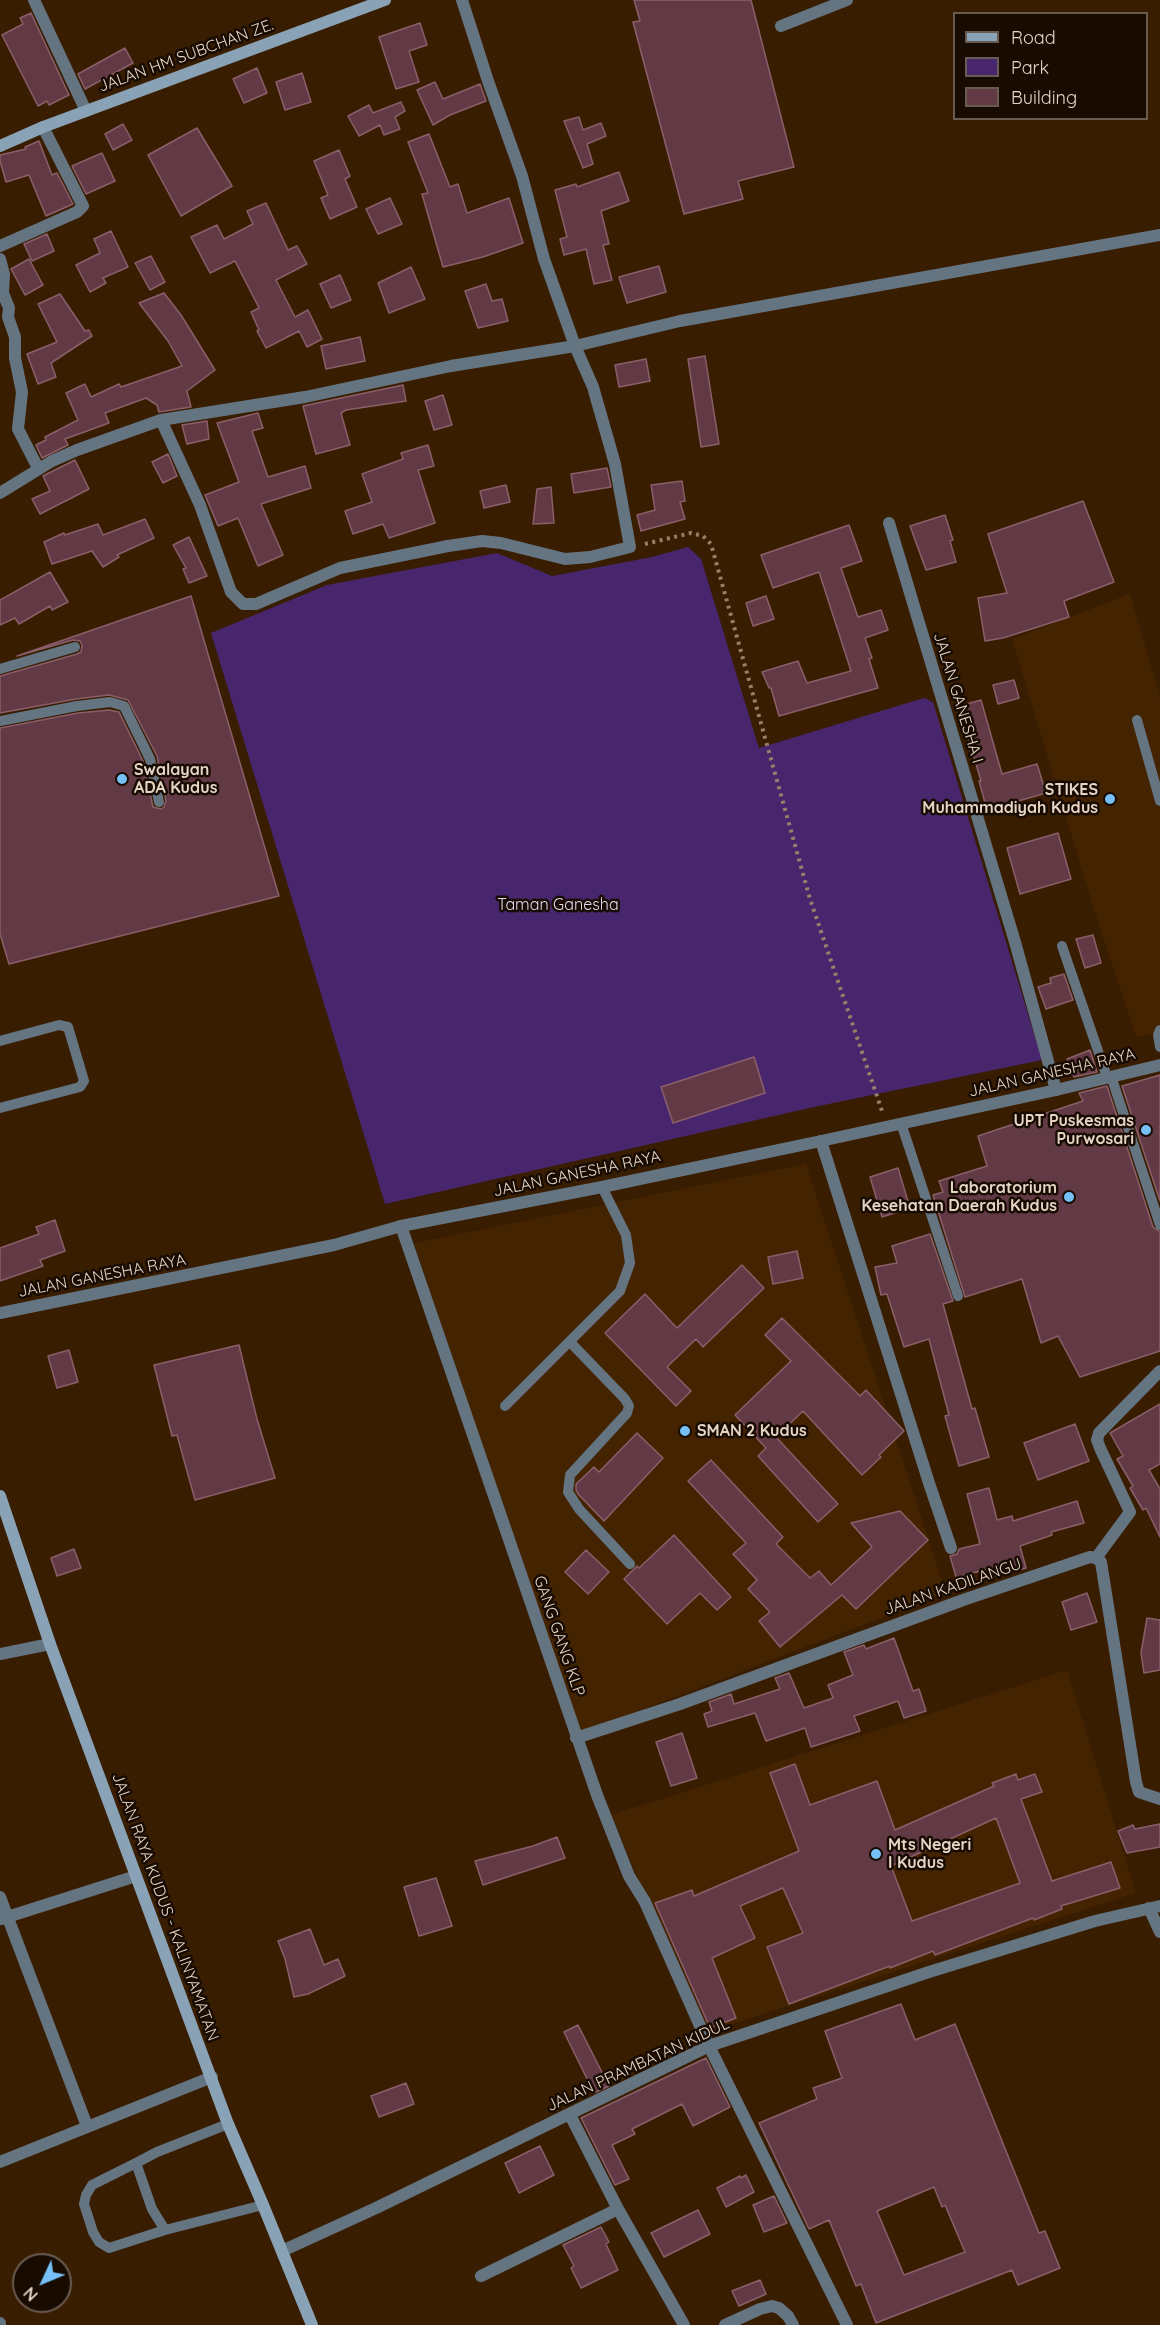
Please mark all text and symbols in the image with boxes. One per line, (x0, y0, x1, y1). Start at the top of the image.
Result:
legend (953, 12, 1148, 120)
street label: JALAN HM SUBCHAN ZE. (96, 15, 276, 97)
text: Road (1011, 26, 1056, 49)
text: Park (1011, 56, 1049, 79)
text: Building (1011, 86, 1077, 109)
street label: JALAN GANESHA I (929, 630, 987, 766)
place label: Swalayan ADA Kudus (134, 760, 217, 798)
marker: Swalayan ADA Kudus (115, 772, 129, 786)
place label: STIKES Muhammadiyah Kudus (922, 780, 1098, 818)
marker: STIKES Muhammadiyah Kudus (1103, 792, 1117, 806)
park label: Taman Ganesha (497, 895, 619, 915)
street label: JALAN GANESHA RAYA (967, 1044, 1137, 1102)
place label: UPT Puskesmas Purwosari (1013, 1111, 1134, 1149)
marker: UPT Puskesmas Purwosari (1139, 1123, 1153, 1137)
street label: JALAN GANESHA RAYA (492, 1147, 662, 1201)
place label: Laboratorium Kesehatan Daerah Kudus (862, 1178, 1057, 1216)
marker: Laboratorium Kesehatan Daerah Kudus (1062, 1190, 1076, 1204)
street label: JALAN GANESHA RAYA (16, 1250, 188, 1302)
place label: SMAN 2 Kudus (697, 1421, 807, 1441)
marker: SMAN 2 Kudus (678, 1424, 692, 1438)
street label: JALAN KADILANGU (882, 1555, 1024, 1619)
street label: GANG GANG KLP (529, 1573, 589, 1699)
street label: JALAN RAYA KUDUS - KALINYAMATAN (107, 1770, 223, 2044)
place label: Mts Negeri I Kudus (888, 1835, 971, 1873)
marker: Mts Negeri I Kudus (869, 1847, 883, 1861)
street label: JALAN PRAMBATAN KIDUL (544, 2014, 732, 2116)
north arrow (12, 2253, 72, 2313)
text: N (19, 2283, 42, 2305)

